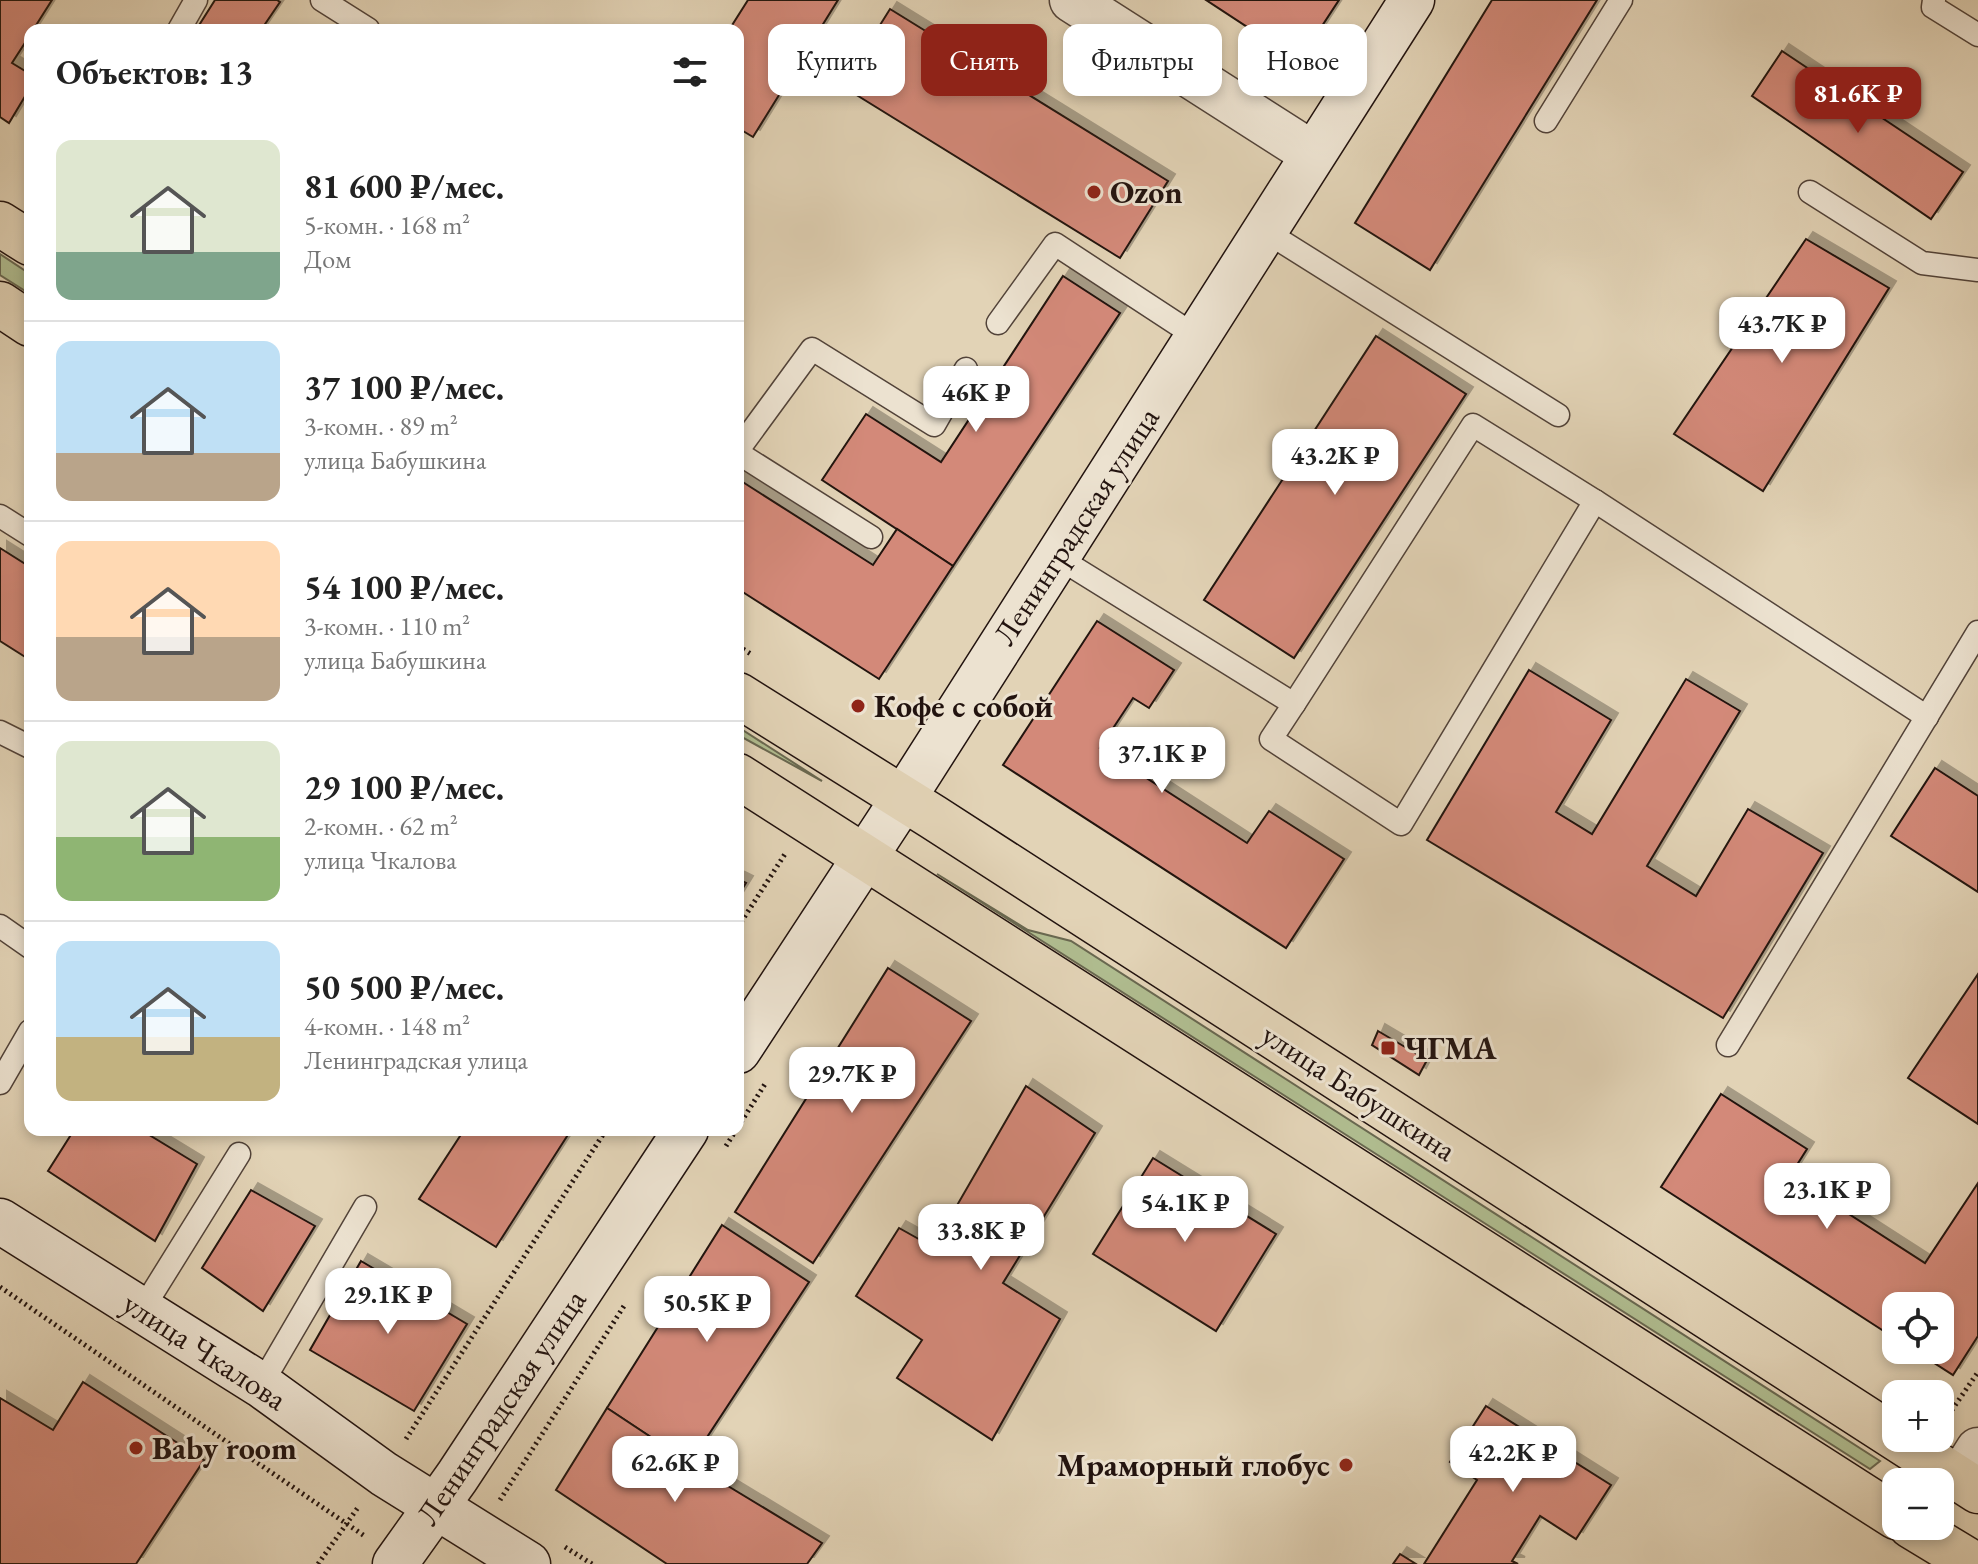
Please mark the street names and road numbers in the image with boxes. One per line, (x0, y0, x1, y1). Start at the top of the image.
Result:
street label: Ленинградская улица (983, 399, 1169, 653)
street label: улица Бабушкина (1253, 1013, 1465, 1171)
street label: Ленинградская улица (407, 1281, 596, 1533)
street label: улица Чкалова (115, 1282, 295, 1420)

